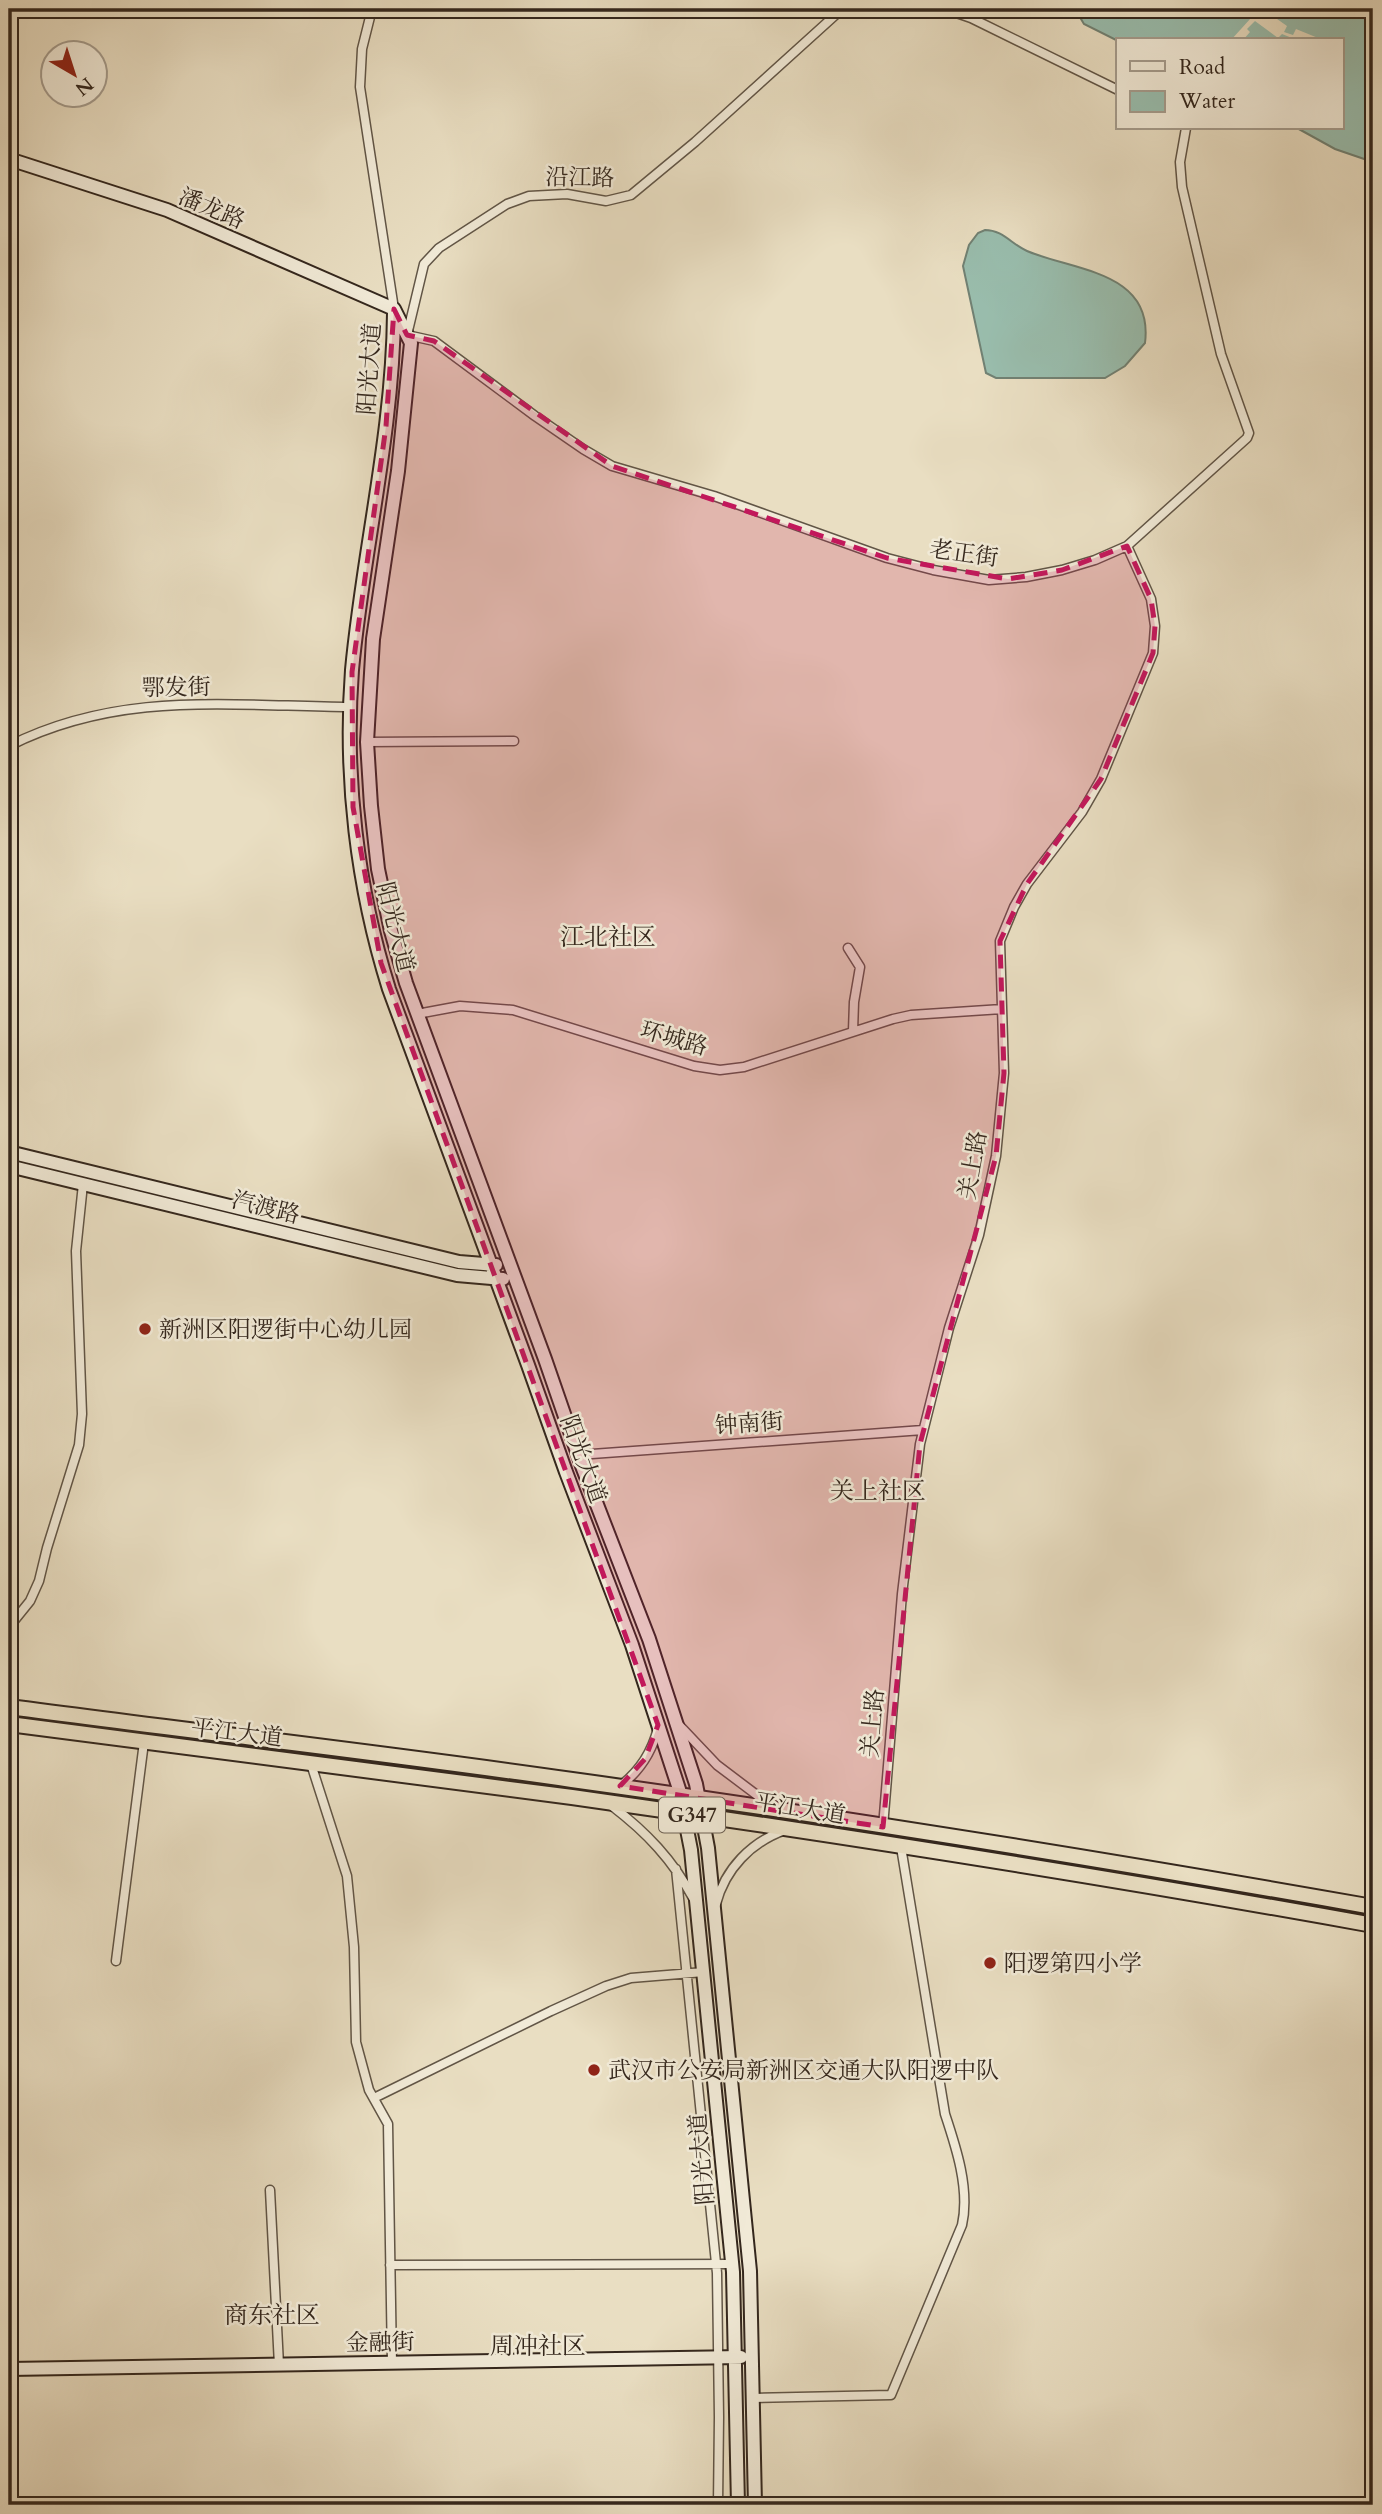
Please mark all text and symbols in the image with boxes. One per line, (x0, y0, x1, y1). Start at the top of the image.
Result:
north arrow (38, 38, 108, 108)
legend (1116, 38, 1344, 130)
text: Road (1179, 53, 1225, 82)
text: N (69, 71, 99, 102)
text: Water (1178, 87, 1235, 116)
street label: 沿江路 (545, 161, 615, 194)
street label: 潘龙路 (174, 181, 250, 236)
street label: 阳光大道 (351, 322, 388, 416)
street label: 老正街 (928, 533, 1000, 574)
street label: 鄂发街 (141, 671, 211, 704)
street label: 阳光大道 (369, 879, 422, 976)
district label: 江北社区 (560, 921, 656, 954)
street label: 环城路 (636, 1014, 711, 1063)
street label: 关上路 (951, 1128, 994, 1202)
street label: 汽渡路 (229, 1184, 303, 1231)
place label: 新洲区阳逻街中心幼儿园 (159, 1314, 412, 1345)
marker: 新洲区阳逻街中心幼儿园 (137, 1321, 153, 1337)
street label: 钟南街 (714, 1406, 785, 1441)
street label: 阳光大道 (553, 1411, 614, 1508)
district label: 关上社区 (830, 1475, 926, 1508)
street label: 关上路 (854, 1687, 891, 1759)
street label: 平江大道 (189, 1712, 284, 1753)
street label: 平江大道 (752, 1786, 848, 1831)
road number: G347 (659, 1798, 725, 1832)
place label: 阳逻第四小学 (1004, 1948, 1142, 1979)
marker: 阳逻第四小学 (982, 1955, 998, 1971)
place label: 武汉市公安局新洲区交通大队阳逻中队 (608, 2055, 999, 2086)
marker: 武汉市公安局新洲区交通大队阳逻中队 (586, 2062, 602, 2078)
street label: 阳光大道 (682, 2112, 721, 2206)
district label: 商东社区 (224, 2299, 320, 2332)
street label: 金融街 (345, 2326, 415, 2359)
district label: 周冲社区 (490, 2330, 586, 2363)

